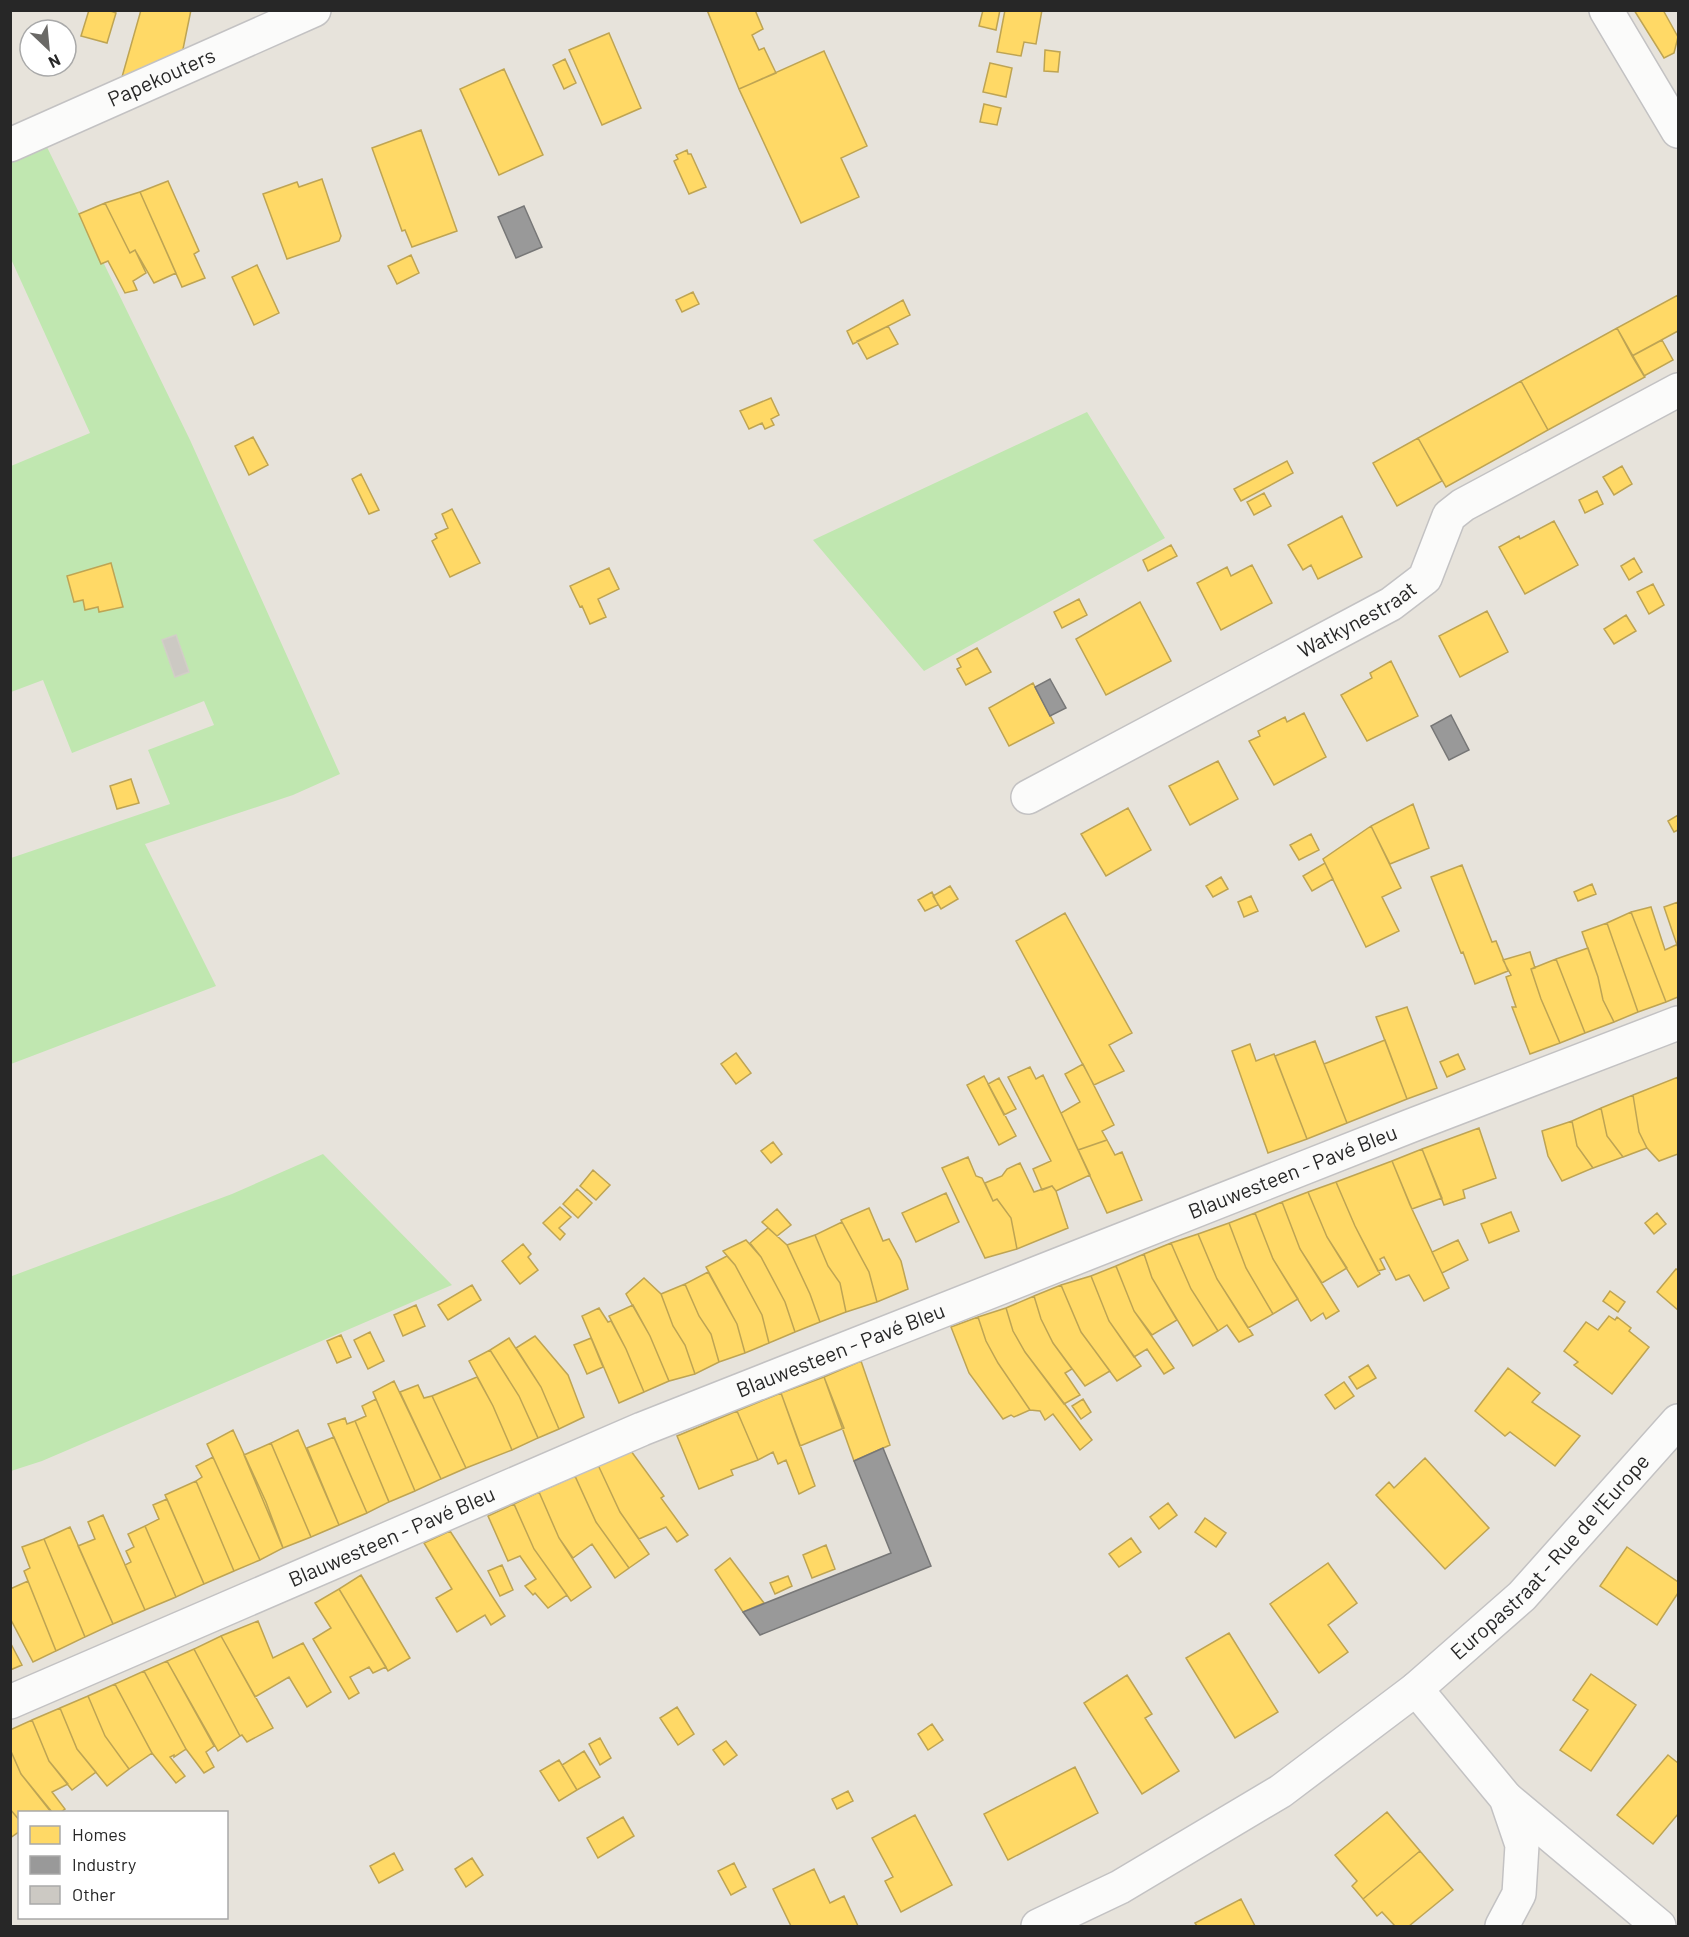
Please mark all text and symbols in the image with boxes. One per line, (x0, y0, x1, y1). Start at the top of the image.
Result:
north arrow (18, 18, 78, 78)
street label: Papekouters (104, 42, 219, 111)
text: N (46, 51, 64, 73)
street label: Watkynestraat (1293, 575, 1421, 662)
street label: Blauwesteen - Pavé Bleu (1184, 1118, 1400, 1223)
street label: Blauwesteen - Pavé Bleu (732, 1297, 948, 1402)
street label: Europastraat - Rue de l'Europe (1445, 1448, 1654, 1664)
street label: Blauwesteen - Pavé Bleu (284, 1480, 498, 1591)
legend (18, 1811, 228, 1919)
text: Homes (72, 1823, 126, 1845)
text: Industry (72, 1853, 136, 1875)
text: Other (72, 1883, 116, 1905)

